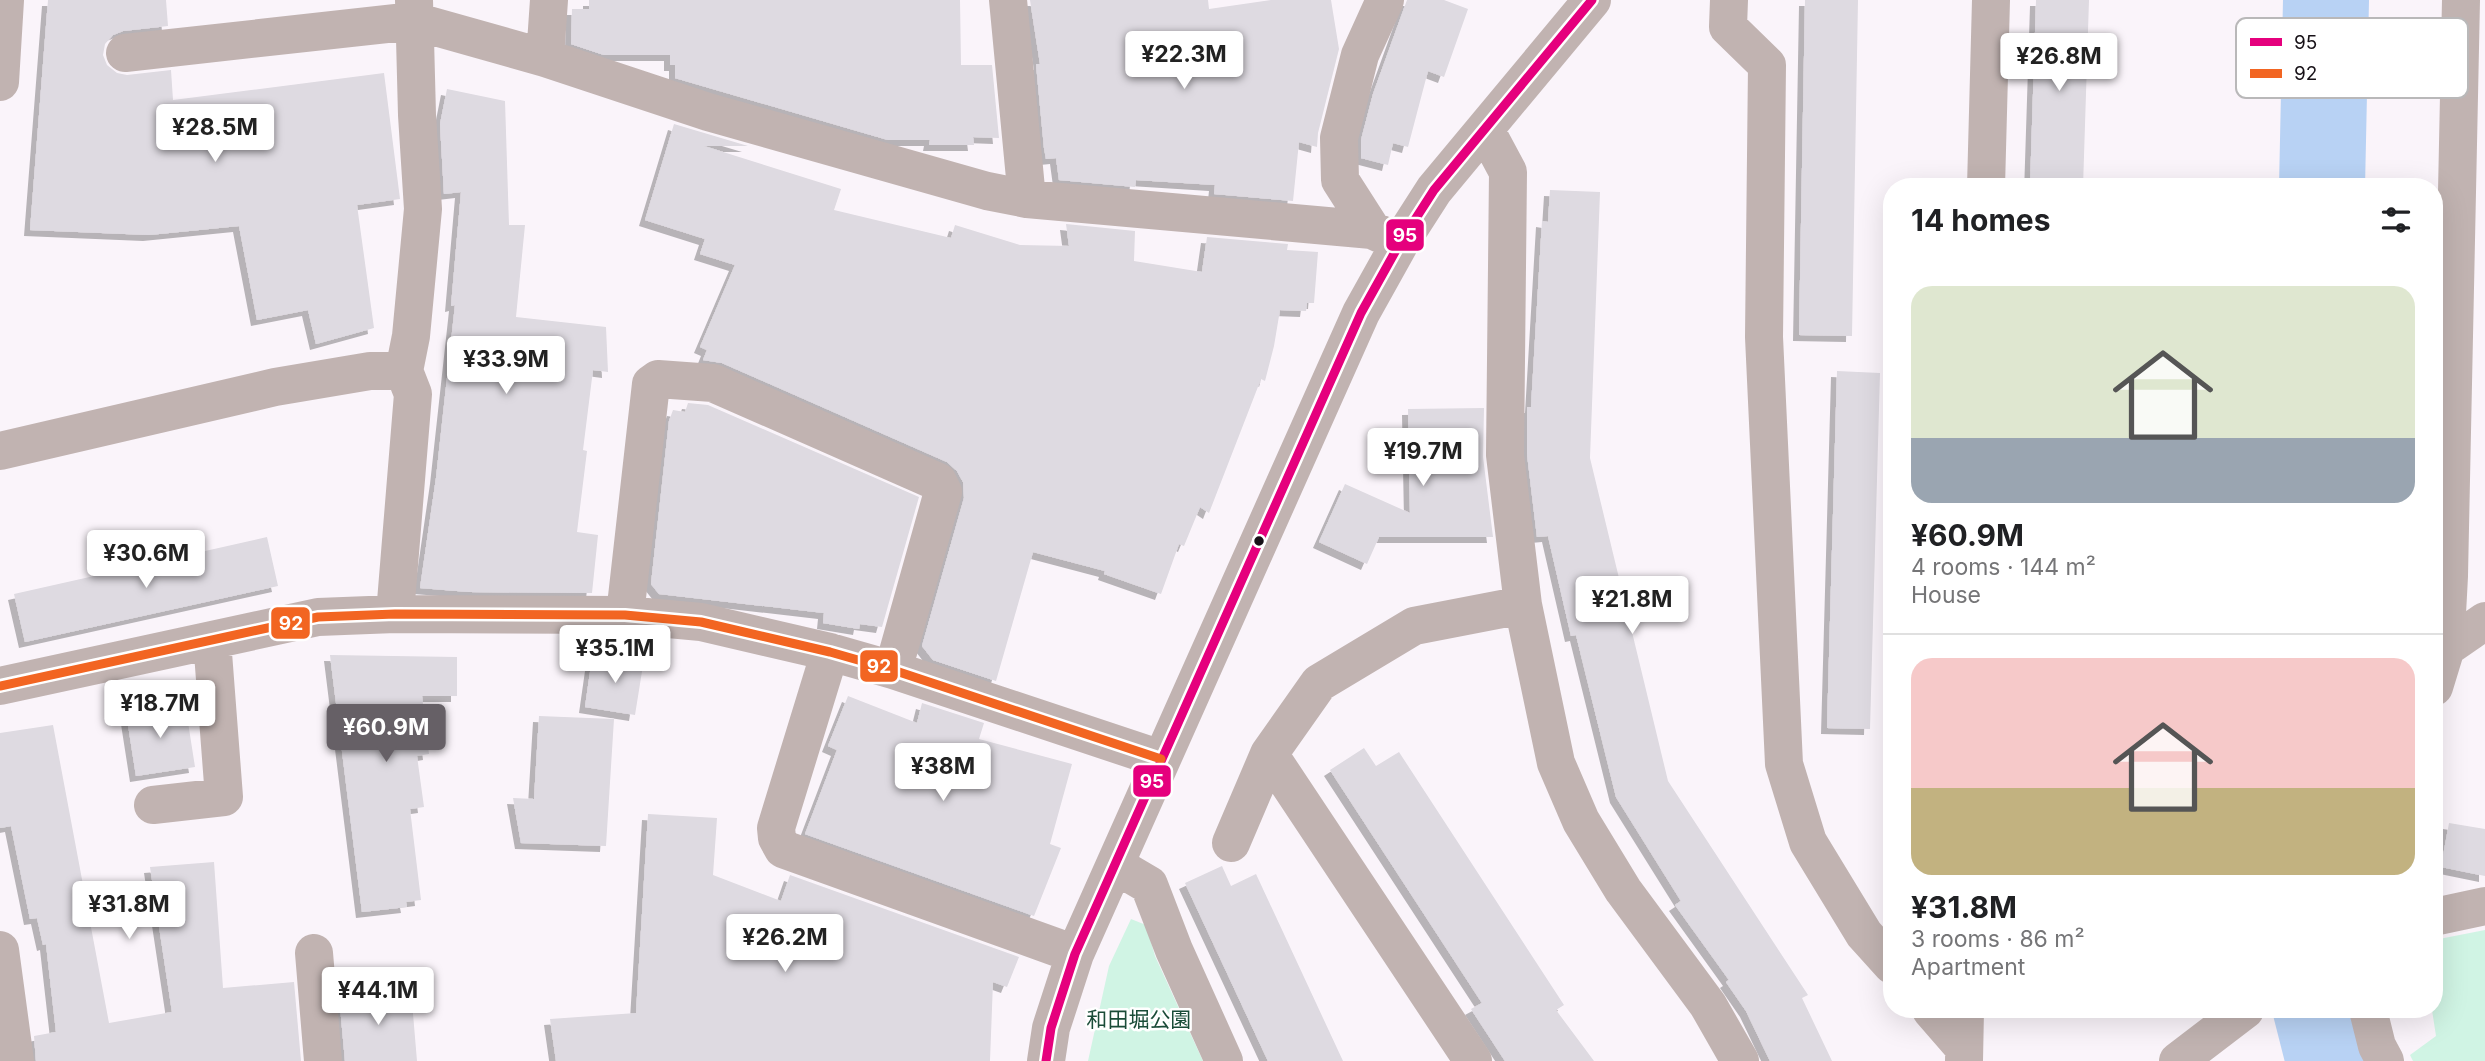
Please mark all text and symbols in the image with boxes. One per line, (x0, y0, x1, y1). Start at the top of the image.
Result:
legend (2236, 18, 2468, 98)
text: 95 (2294, 31, 2317, 54)
pin: ¥22.3M (1127, 32, 1241, 91)
pin: ¥26.8M (2002, 34, 2116, 93)
text: ¥22.3M (1141, 40, 1227, 68)
text: ¥26.8M (2016, 42, 2102, 70)
text: 92 (2294, 62, 2317, 85)
pin: ¥28.5M (158, 104, 272, 164)
text: ¥28.5M (172, 113, 258, 141)
icon: filters (2377, 201, 2415, 239)
text: 14 homes (1911, 202, 2050, 238)
line badge: 95 (1385, 218, 1425, 252)
text: 95 (1393, 224, 1417, 247)
icon: home (2100, 332, 2226, 458)
pin: ¥33.9M (449, 336, 563, 396)
text: ¥33.9M (463, 345, 549, 373)
pin: ¥19.7M (1366, 428, 1480, 488)
text: ¥19.7M (1383, 437, 1463, 465)
text: ¥60.9M (1911, 517, 2024, 553)
pin: ¥30.6M (89, 530, 203, 590)
unlabelled marker (1252, 534, 1266, 548)
text: ¥30.6M (103, 539, 189, 567)
text: 4 rooms · 144 m² (1911, 553, 2096, 581)
pin: ¥21.8M (1575, 576, 1689, 636)
text: House (1911, 581, 1981, 609)
text: ¥21.8M (1592, 585, 1672, 613)
line badge: 92 (270, 606, 311, 640)
text: 92 (279, 612, 303, 635)
pin: ¥35.1M (558, 626, 672, 685)
text: ¥35.1M (575, 634, 655, 662)
line badge: 92 (859, 649, 899, 683)
text: 92 (867, 655, 891, 678)
pin: ¥18.7M (103, 680, 217, 740)
text: ¥18.7M (120, 689, 200, 717)
pin: ¥60.9M (329, 704, 443, 764)
icon: home (2100, 704, 2226, 830)
text: ¥60.9M (343, 713, 429, 741)
pin: ¥38M (902, 744, 984, 803)
text: ¥38M (911, 752, 975, 780)
line badge: 95 (1132, 764, 1172, 798)
text: 95 (1140, 770, 1164, 793)
pin: ¥31.8M (72, 881, 186, 941)
text: ¥31.8M (1911, 889, 2017, 925)
text: ¥31.8M (88, 890, 170, 918)
pin: ¥26.2M (728, 914, 842, 974)
text: ¥26.2M (742, 923, 828, 951)
text: 3 rooms · 86 m² (1911, 925, 2085, 953)
text: Apartment (1911, 953, 2025, 981)
pin: ¥44.1M (321, 968, 435, 1027)
text: ¥44.1M (338, 976, 418, 1004)
park label: 和田堀公園 (1087, 1007, 1192, 1032)

